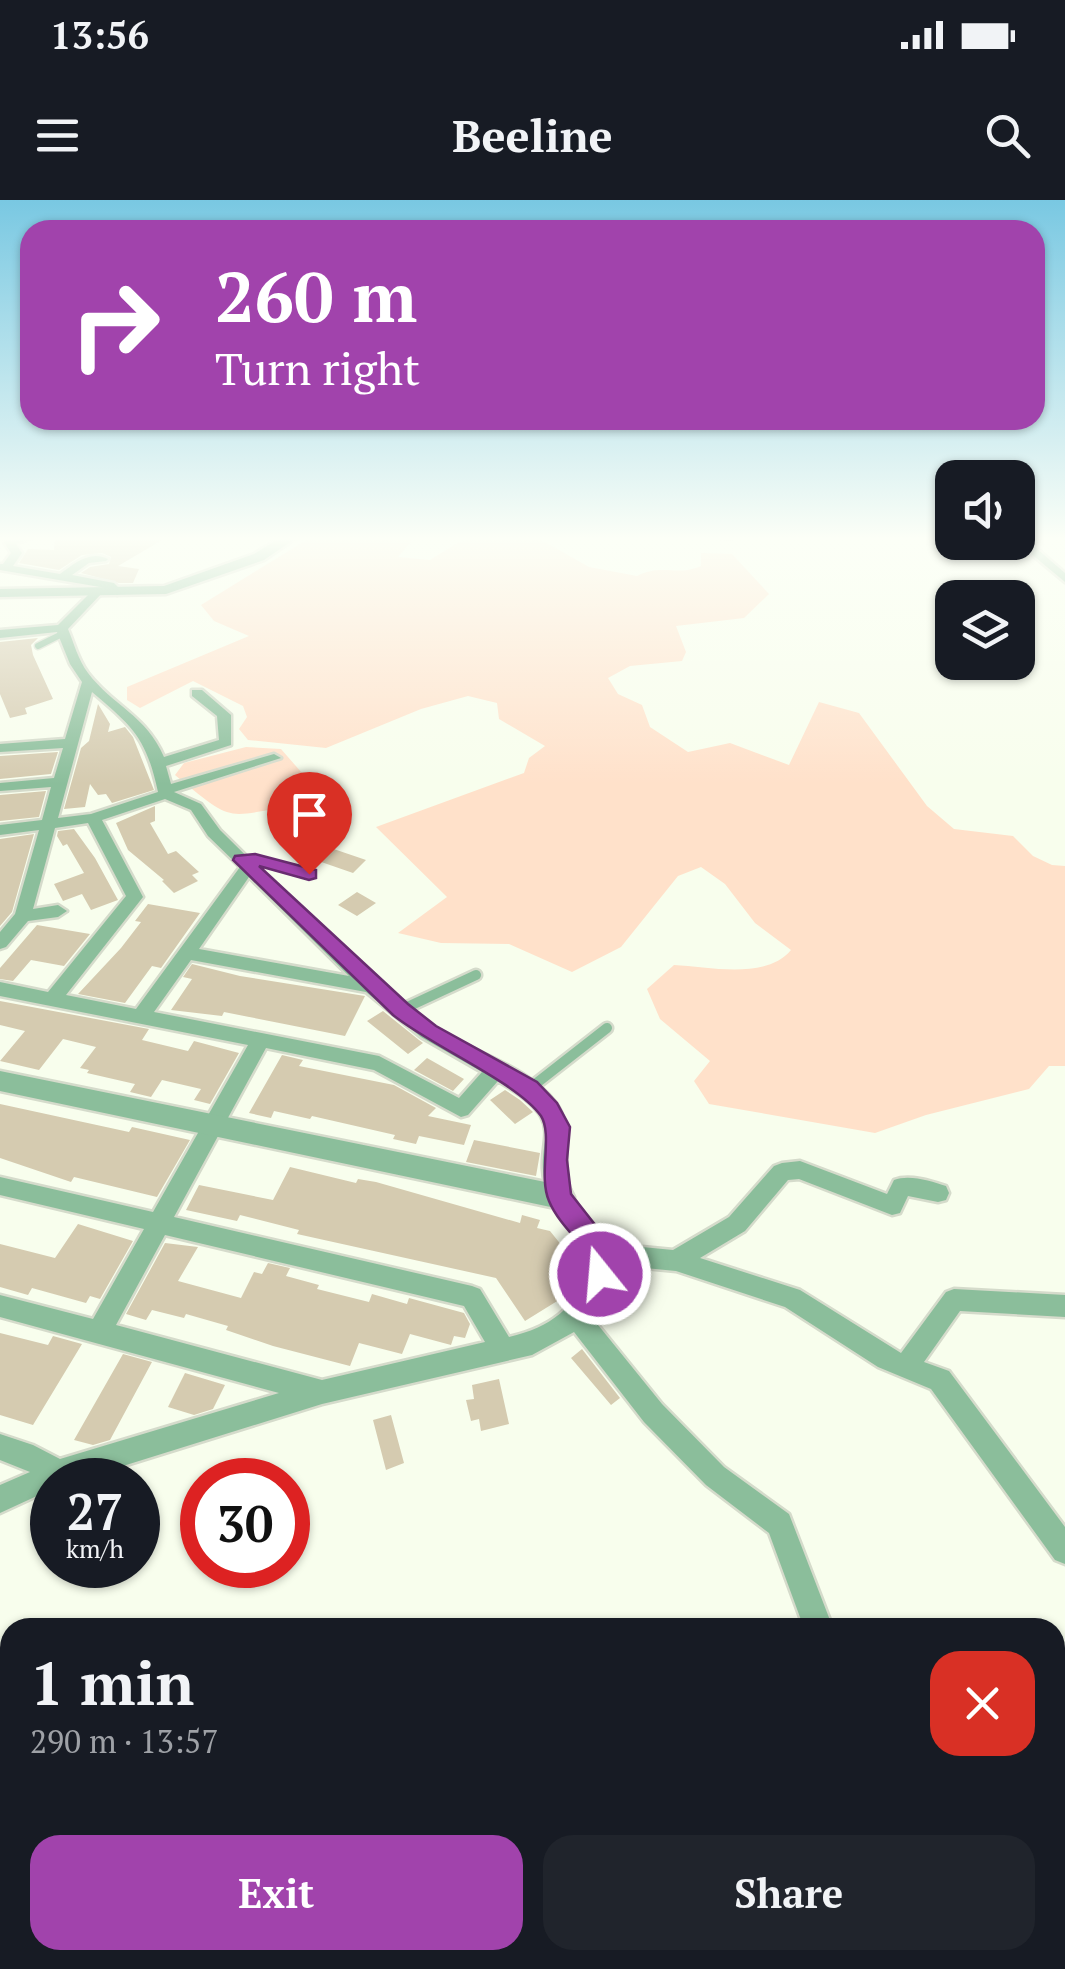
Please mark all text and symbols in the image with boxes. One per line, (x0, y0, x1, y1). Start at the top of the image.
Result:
text: 13:56 (50, 10, 149, 60)
text: Beeline (452, 105, 613, 165)
icon: menu (30, 108, 85, 163)
icon: search (980, 108, 1035, 163)
text: 260 m (215, 249, 417, 342)
icon: right (50, 260, 180, 390)
text: Turn right (215, 338, 420, 398)
map controls (935, 460, 1035, 680)
button: sound (935, 460, 1035, 560)
button: layers (935, 580, 1035, 680)
pin (267, 772, 352, 875)
icon: arrive (282, 787, 337, 842)
position arrow (548, 1222, 652, 1326)
speed limit sign: 30 (180, 1458, 310, 1588)
text: 27 (67, 1478, 123, 1544)
text: km/h (66, 1532, 124, 1565)
text: 1 min (30, 1643, 194, 1722)
button: close (930, 1651, 1035, 1756)
text: 290 m · 13:57 (30, 1720, 218, 1762)
button: Exit (30, 1835, 523, 1950)
button: Share (543, 1835, 1035, 1950)

